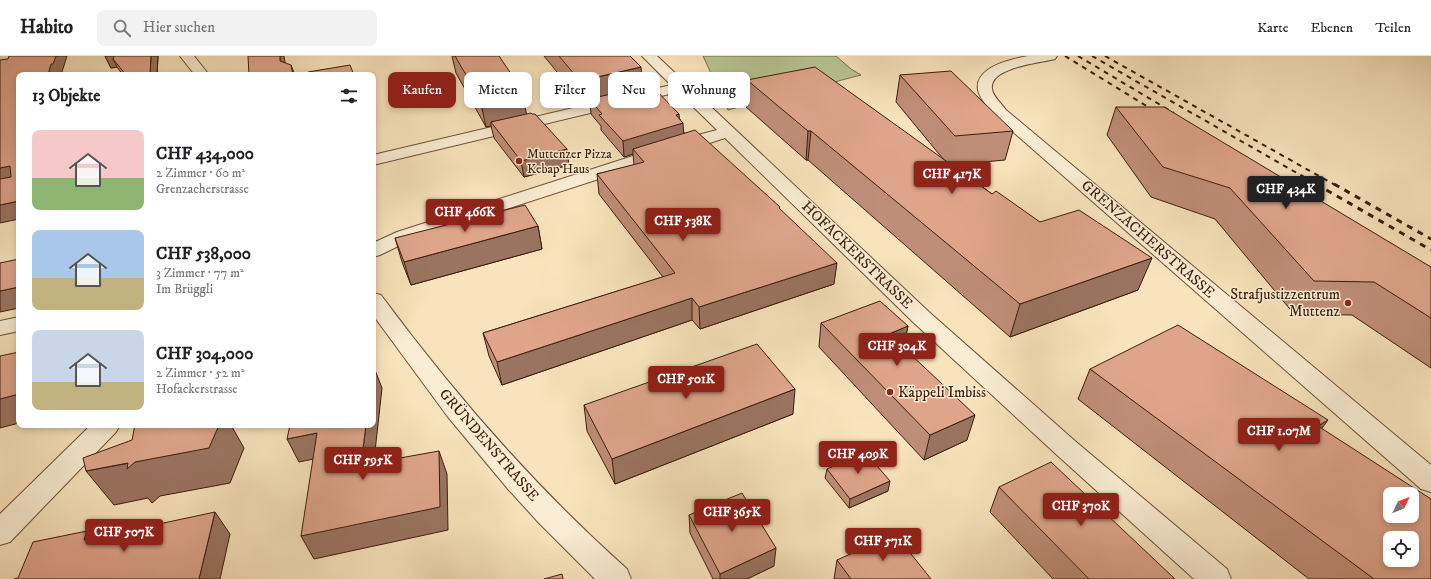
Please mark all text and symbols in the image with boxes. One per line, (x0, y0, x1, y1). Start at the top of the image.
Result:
search box (97, 10, 377, 46)
text: Habito (20, 16, 73, 39)
icon: search (111, 17, 133, 39)
text: Hier suchen (143, 18, 215, 37)
text: Karte (1257, 19, 1288, 37)
text: Ebenen (1310, 19, 1353, 37)
text: Teilen (1375, 19, 1411, 37)
chip: Kaufen (388, 72, 456, 108)
chip: Mieten (464, 72, 532, 108)
chip: Filter (540, 72, 600, 108)
chip: Neu (608, 72, 660, 108)
chip: Wohnung (668, 72, 750, 108)
text: 13 Objekte (32, 85, 100, 107)
icon: filters (338, 85, 360, 107)
text: CHF 434,000 (156, 143, 254, 165)
icon: home (64, 146, 112, 194)
place label: Muttenzer Pizza Kebap Haus (527, 146, 612, 177)
marker: Muttenzer Pizza Kebap Haus (514, 156, 524, 166)
pin: CHF 417K (911, 161, 993, 195)
text: 2 Zimmer · 60 m² (156, 165, 245, 181)
text: CHF 417K (923, 166, 981, 182)
street label: GRENZACHERSTRASSE (1077, 176, 1219, 302)
pin: CHF 434K (1245, 176, 1327, 210)
text: Grenzacherstrasse (156, 181, 249, 197)
text: CHF 434K (1256, 181, 1316, 197)
street label: HOFACKERSTRASSE (797, 197, 917, 313)
pin: CHF 466K (424, 199, 506, 233)
text: CHF 466K (435, 204, 495, 220)
pin: CHF 538K (642, 208, 724, 242)
text: CHF 538K (654, 213, 712, 229)
text: CHF 538,000 (156, 243, 251, 265)
icon: home (64, 246, 112, 294)
text: 3 Zimmer · 77 m² (156, 265, 244, 281)
text: Im Brüggli (156, 281, 213, 297)
place label: Strafjustizzentrum Muttenz (1230, 285, 1340, 321)
marker: Strafjustizzentrum Muttenz (1343, 298, 1353, 308)
pin: CHF 304K (856, 333, 938, 367)
text: CHF 304K (868, 338, 926, 354)
text: CHF 304,000 (156, 343, 253, 365)
icon: home (64, 346, 112, 394)
text: 2 Zimmer · 52 m² (156, 365, 245, 381)
pin: CHF 501K (645, 366, 727, 400)
text: CHF 501K (657, 371, 715, 387)
text: Hofackerstrasse (156, 381, 238, 397)
place label: Käppeli Imbiss (898, 383, 986, 402)
street label: GRÜNDENSTRASSE (435, 385, 543, 505)
marker: Käppeli Imbiss (885, 387, 895, 397)
pin: CHF 1.07M (1233, 418, 1325, 452)
text: CHF 1.07M (1247, 423, 1311, 439)
pin: CHF 409K (817, 441, 899, 475)
text: CHF 409K (828, 446, 888, 462)
pin: CHF 595K (322, 447, 404, 481)
text: CHF 595K (334, 452, 392, 468)
north arrow (1383, 487, 1419, 523)
map controls (1383, 487, 1419, 567)
pin: CHF 370K (1040, 493, 1122, 527)
text: CHF 370K (1052, 498, 1110, 514)
pin: CHF 365K (691, 499, 773, 533)
text: CHF 365K (703, 504, 761, 520)
pin: CHF 507K (83, 519, 165, 553)
text: CHF 507K (94, 524, 154, 540)
pin: CHF 571K (842, 528, 924, 562)
button: locate (1383, 531, 1419, 567)
text: CHF 571K (854, 533, 912, 549)

